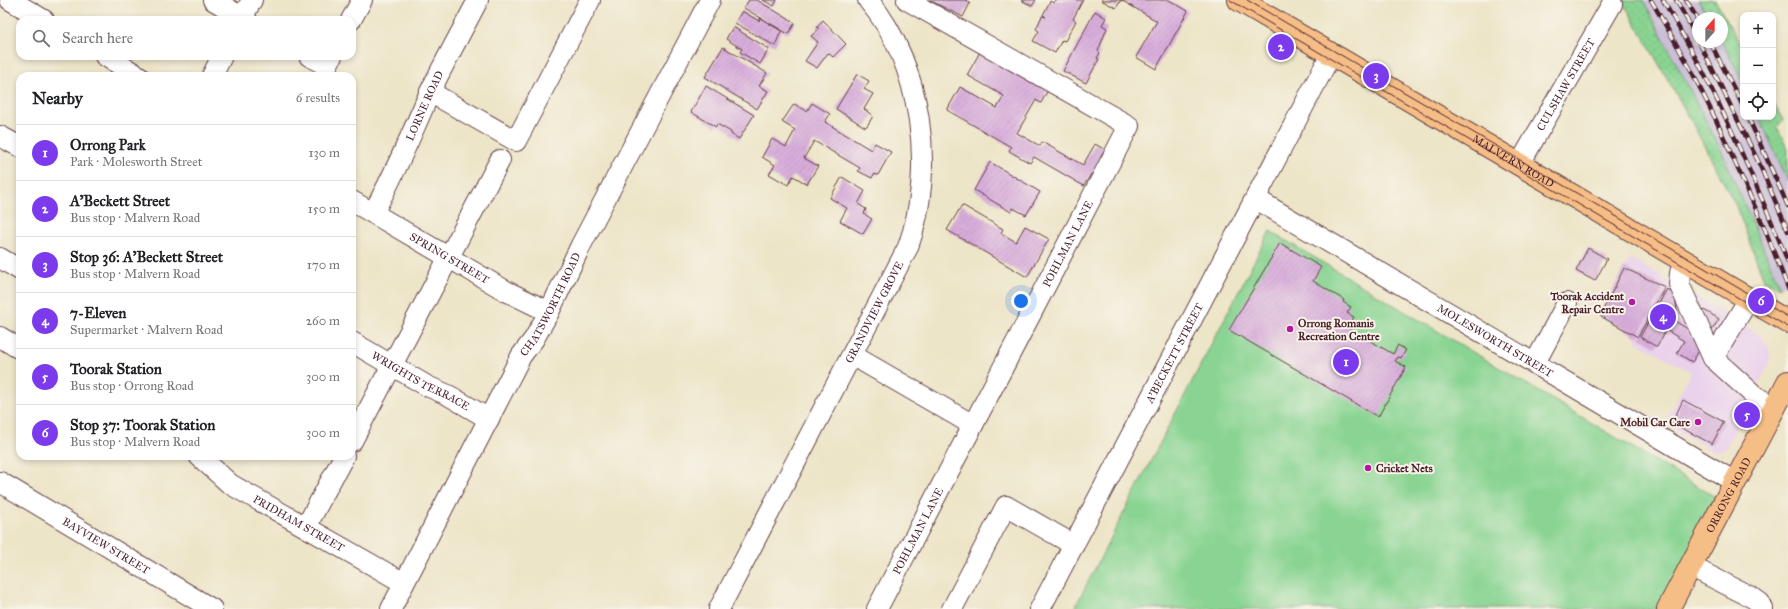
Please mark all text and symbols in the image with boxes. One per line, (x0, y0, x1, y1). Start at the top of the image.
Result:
north arrow (1692, 12, 1728, 48)
map controls (1740, 12, 1776, 120)
button: + (1740, 12, 1776, 48)
search box (16, 16, 356, 60)
icon: search (30, 27, 52, 49)
text: Search here (62, 29, 133, 47)
pin: 2 (1268, 32, 1294, 62)
street label: CULSHAW STREET (1534, 36, 1598, 133)
button: − (1740, 48, 1776, 84)
pin: 3 (1363, 61, 1389, 91)
street label: LORNE ROAD (403, 68, 447, 143)
button: locate (1740, 84, 1776, 120)
text: Nearby (32, 88, 83, 109)
text: 6 results (296, 90, 340, 106)
street label: MALVERN ROAD (1470, 132, 1557, 191)
text: Orrong Park (70, 136, 146, 154)
text: 1 (42, 145, 48, 161)
text: 130 m (308, 145, 340, 161)
text: Park · Molesworth Street (70, 154, 202, 170)
text: A'Beckett Street (70, 192, 170, 210)
street label: POHLMAN LANE (1040, 198, 1096, 289)
text: 2 (42, 201, 48, 217)
text: 150 m (308, 201, 340, 217)
text: Bus stop · Malvern Road (70, 210, 200, 226)
street label: SPRING STREET (407, 230, 492, 287)
text: Stop 36: A'Beckett Street (70, 248, 223, 266)
street label: CHATSWORTH ROAD (517, 250, 583, 359)
text: 3 (42, 257, 48, 273)
text: 170 m (307, 257, 340, 273)
street label: GRANDVIEW GROVE (843, 259, 906, 365)
text: Bus stop · Malvern Road (70, 266, 200, 282)
pin: 6 (1748, 286, 1774, 316)
place label: Toorak Accident Repair Centre (1549, 290, 1624, 317)
your location (1011, 291, 1031, 311)
marker: Toorak Accident Repair Centre (1627, 297, 1637, 307)
street label: A'BECKETT STREET (1143, 301, 1206, 406)
street label: MOLESWORTH STREET (1435, 302, 1556, 380)
pin: 4 (1650, 302, 1676, 332)
text: 7-Eleven (70, 304, 126, 322)
text: 4 (41, 313, 49, 329)
text: 260 m (306, 313, 340, 329)
place label: Orrong Romanis Recreation Centre (1298, 317, 1380, 343)
text: Supermarket · Malvern Road (70, 322, 223, 338)
marker: Orrong Romanis Recreation Centre (1285, 324, 1295, 334)
pin: 1 (1333, 347, 1359, 377)
street label: WRIGHTS TERRACE (369, 349, 472, 413)
text: Toorak Station (70, 360, 162, 378)
text: 5 (42, 369, 48, 385)
text: 300 m (306, 369, 340, 385)
text: Bus stop · Orrong Road (70, 378, 194, 394)
pin: 5 (1734, 400, 1760, 430)
text: Stop 37: Toorak Station (70, 416, 215, 434)
place label: Mobil Car Care (1620, 416, 1690, 429)
marker: Mobil Car Care (1693, 417, 1703, 427)
text: 6 (42, 425, 48, 441)
text: 300 m (306, 425, 340, 441)
text: Bus stop · Malvern Road (70, 434, 200, 450)
street label: ORRONG ROAD (1704, 455, 1754, 535)
place label: Cricket Nets (1376, 462, 1433, 475)
marker: Cricket Nets (1363, 463, 1373, 473)
street label: POHLMAN LANE (890, 486, 946, 577)
street label: PRIDHAM STREET (251, 493, 347, 555)
street label: BAYVIEW STREET (60, 515, 153, 578)

